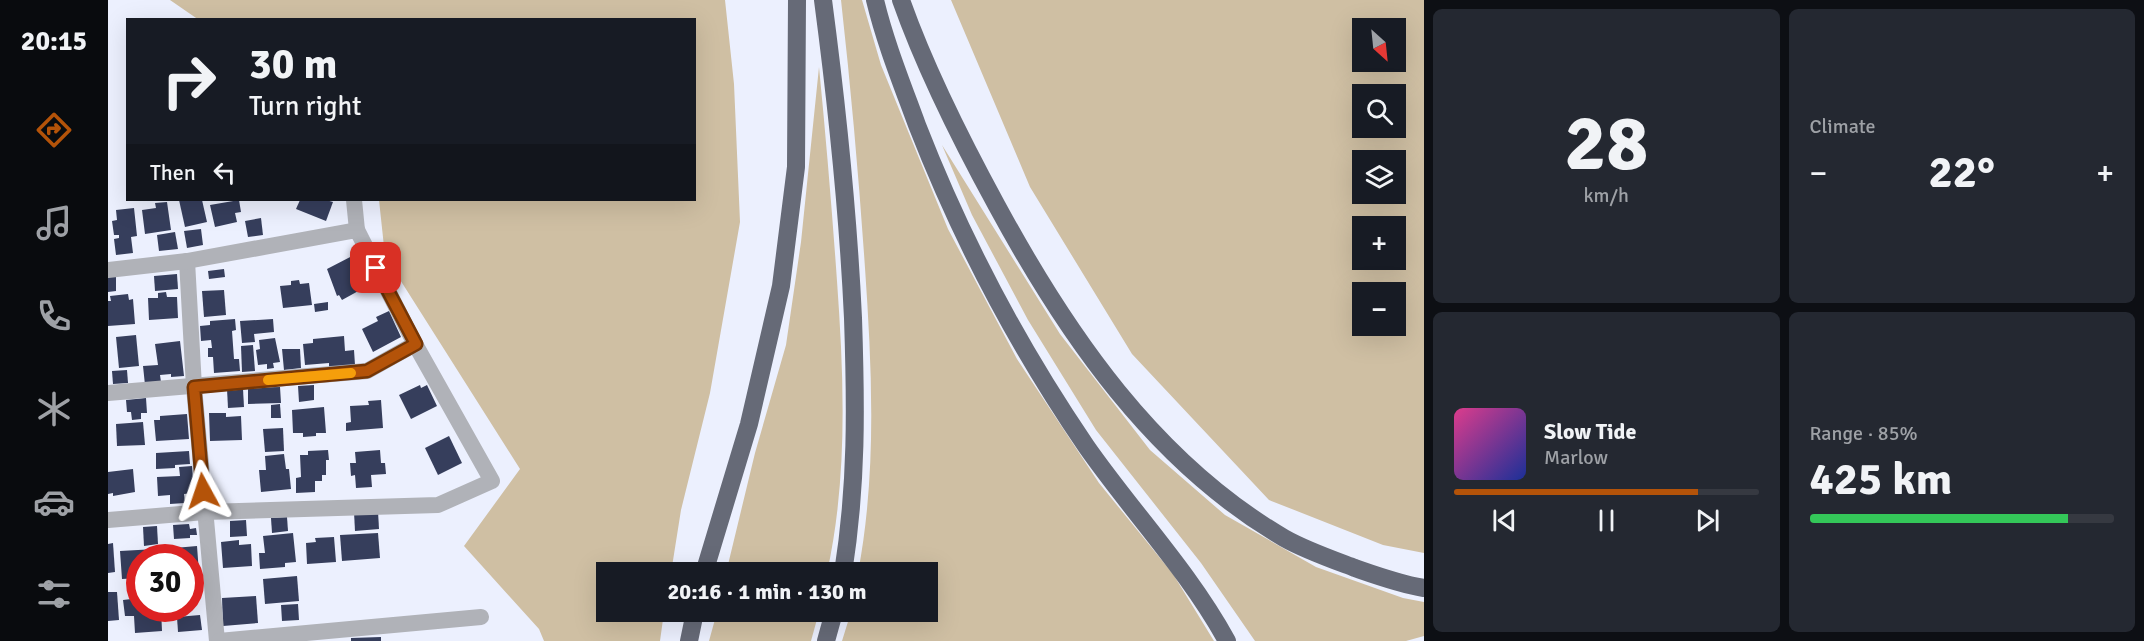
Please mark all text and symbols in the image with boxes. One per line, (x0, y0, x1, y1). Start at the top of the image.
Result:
north arrow (1352, 18, 1406, 72)
map controls (1352, 18, 1406, 336)
text: 20:15 (21, 25, 87, 58)
text: 30 m (249, 39, 338, 90)
icon: right (150, 42, 228, 120)
button: search (1352, 84, 1406, 138)
text: Turn right (249, 90, 362, 123)
text: 28 (1564, 96, 1648, 192)
icon: directions (33, 109, 75, 151)
text: Climate (1810, 114, 1875, 139)
text: 22° (1928, 145, 1995, 200)
button: layers (1352, 150, 1406, 204)
text: − (1810, 153, 1827, 194)
text: + (2096, 153, 2114, 194)
icon: left (208, 156, 241, 189)
text: Then (150, 159, 196, 186)
text: km/h (1584, 183, 1629, 208)
icon: music (33, 202, 75, 244)
button: + (1352, 216, 1406, 270)
pin (350, 242, 401, 293)
icon: arrive (359, 251, 392, 284)
button: − (1352, 282, 1406, 336)
icon: phone (33, 295, 75, 337)
icon: climate (33, 388, 75, 430)
text: Slow Tide (1544, 418, 1636, 445)
text: Range · 85% (1810, 421, 1918, 446)
text: Marlow (1544, 445, 1608, 470)
text: 425 km (1810, 452, 1952, 507)
position arrow (171, 459, 235, 523)
icon: car (33, 481, 75, 523)
icon: previous (1488, 504, 1521, 537)
icon: pause (1590, 504, 1623, 537)
icon: next (1691, 504, 1724, 537)
speed limit sign: 30 (126, 544, 204, 622)
icon: filters (33, 573, 75, 615)
text: 20:16 · 1 min · 130 m (667, 578, 867, 605)

